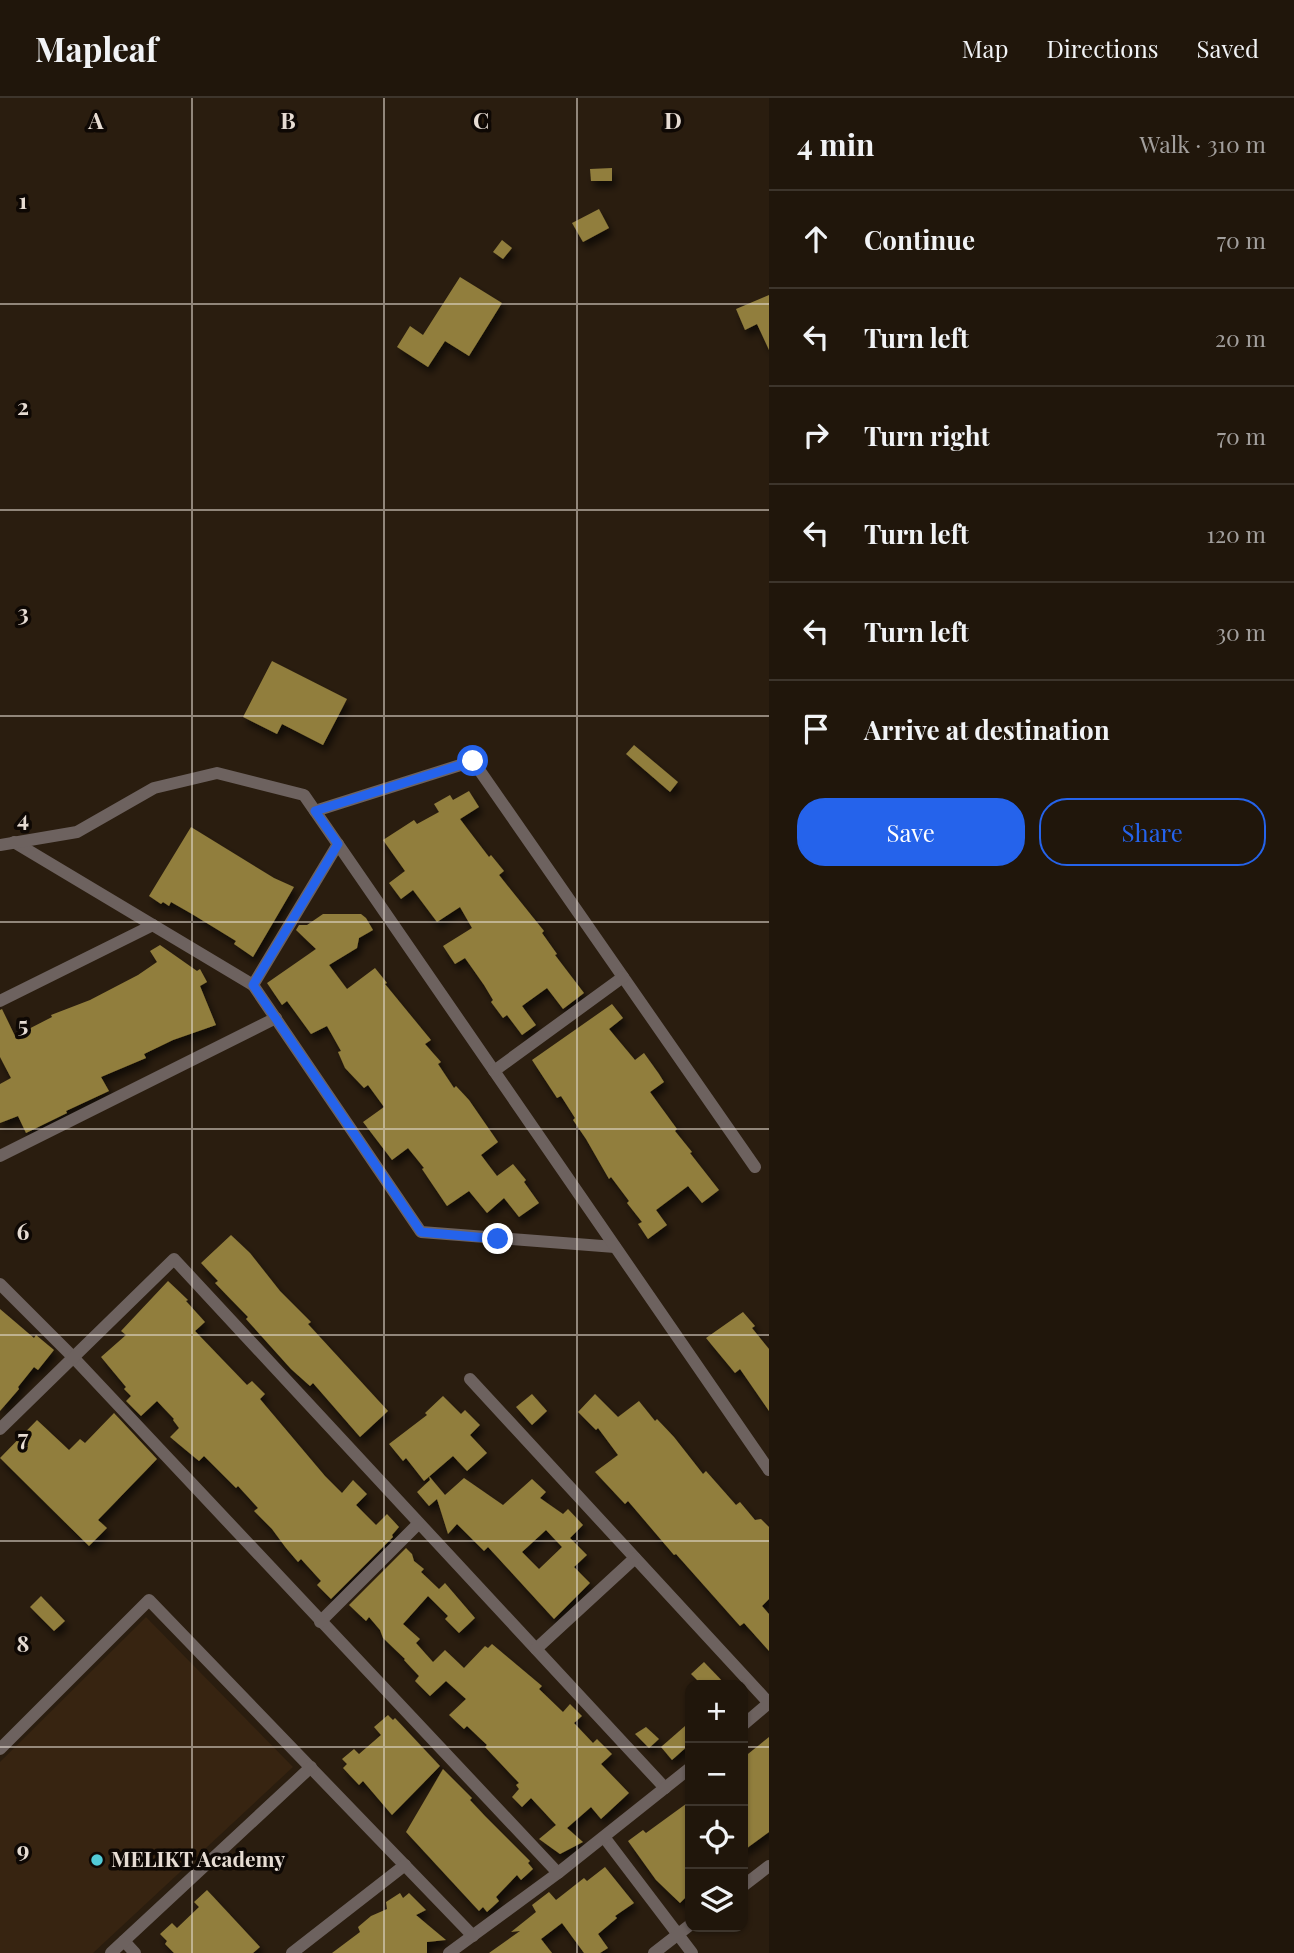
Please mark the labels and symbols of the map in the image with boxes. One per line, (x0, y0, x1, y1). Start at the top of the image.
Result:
text: A (87, 104, 104, 135)
text: B (280, 104, 296, 135)
text: C (473, 104, 489, 135)
text: D (664, 104, 682, 135)
text: 1 (19, 184, 28, 215)
text: 2 (17, 390, 29, 421)
text: 3 (17, 596, 29, 627)
route start (457, 745, 488, 776)
text: 4 (17, 802, 29, 833)
text: 5 (18, 1008, 28, 1039)
text: 6 (17, 1215, 30, 1246)
route end (482, 1223, 513, 1254)
text: 7 (18, 1421, 29, 1452)
text: 8 (17, 1627, 29, 1658)
text: 9 (17, 1833, 29, 1864)
place label: MELIKT Academy (111, 1844, 285, 1872)
marker: MELIKT Academy (89, 1852, 105, 1868)

